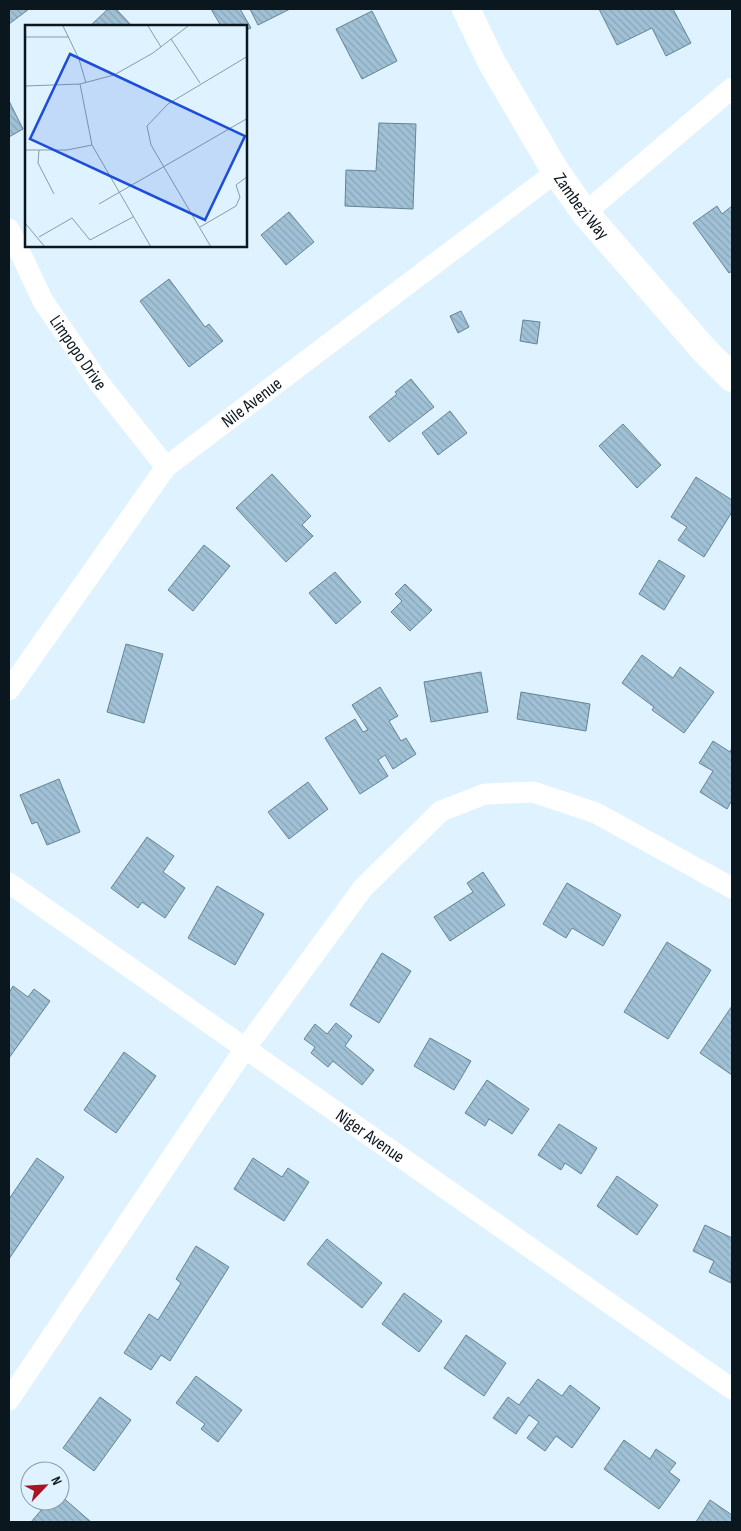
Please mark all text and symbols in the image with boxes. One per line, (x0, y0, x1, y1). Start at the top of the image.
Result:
inset map (25, 25, 248, 248)
street label: Zambezi Way (549, 169, 614, 244)
street label: Limpopo Drive (45, 311, 111, 394)
street label: Nile Avenue (217, 373, 286, 432)
street label: Niger Avenue (332, 1105, 409, 1167)
north arrow (20, 1461, 70, 1511)
text: N (47, 1474, 66, 1488)

